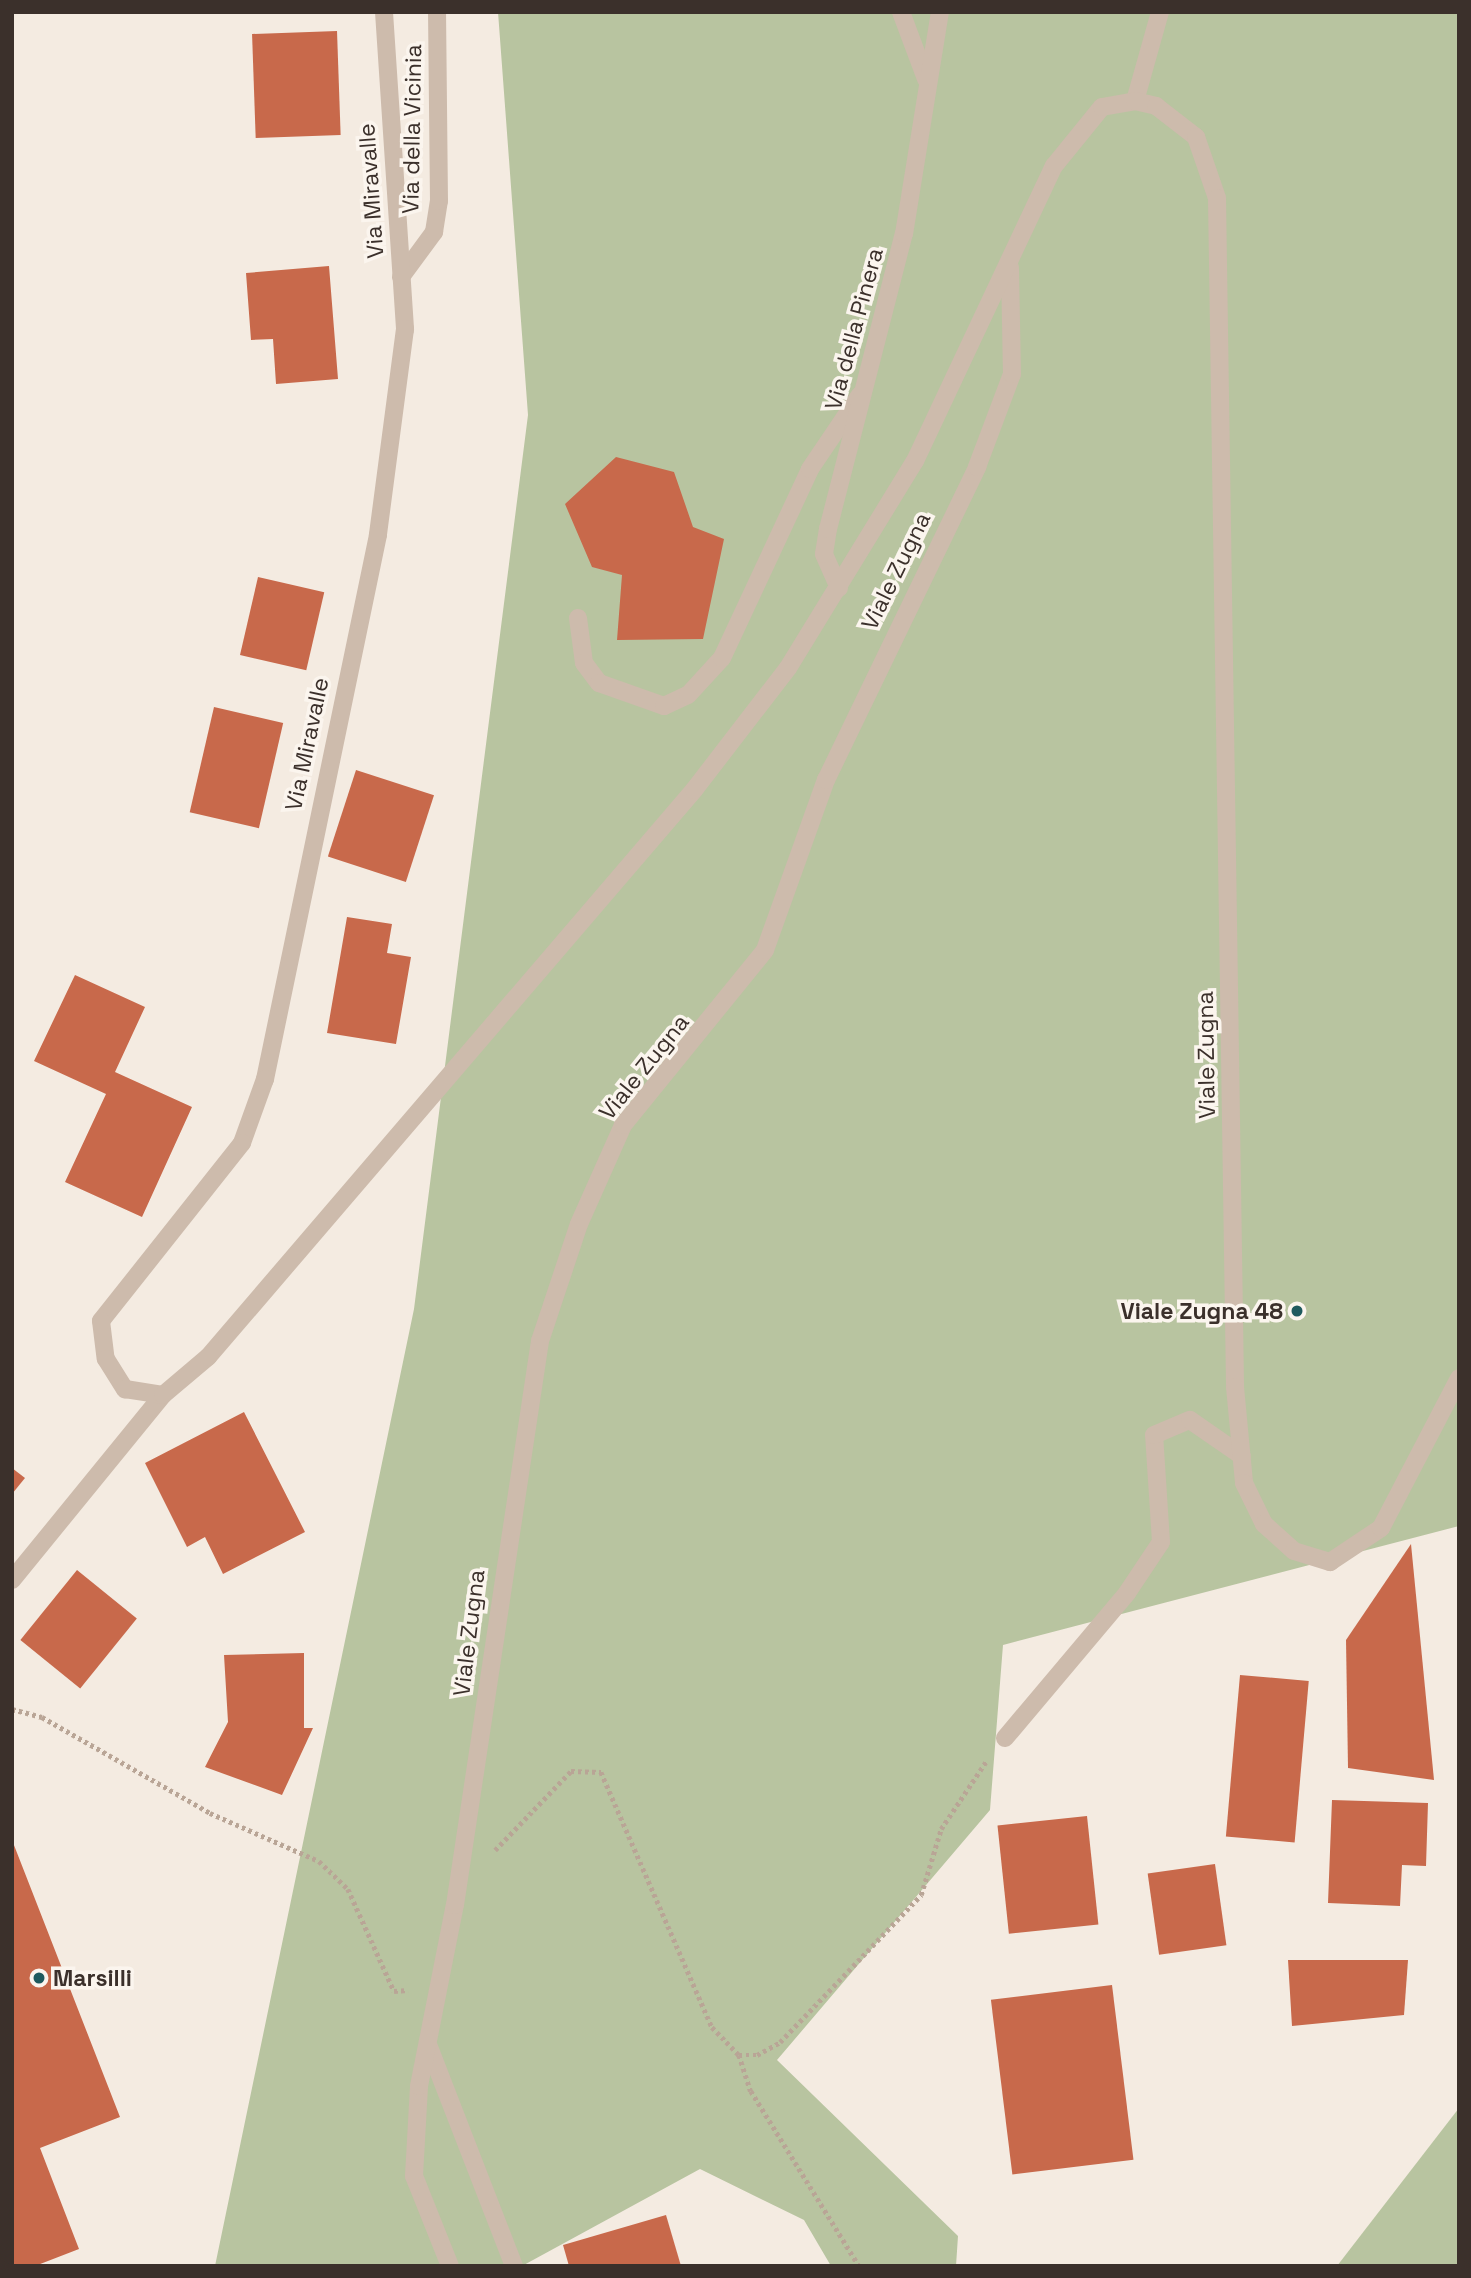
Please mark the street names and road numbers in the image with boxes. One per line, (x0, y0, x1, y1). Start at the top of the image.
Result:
street label: Via della Vicinia (397, 44, 427, 214)
street label: Via Miravalle (353, 122, 389, 260)
street label: Via della Pinera (819, 245, 889, 413)
street label: Viale Zugna (856, 508, 936, 634)
street label: Via Miravalle (279, 675, 335, 813)
street label: Viale Zugna (1191, 991, 1221, 1119)
street label: Viale Zugna (593, 1009, 695, 1125)
street label: Viale Zugna (448, 1568, 490, 1698)

